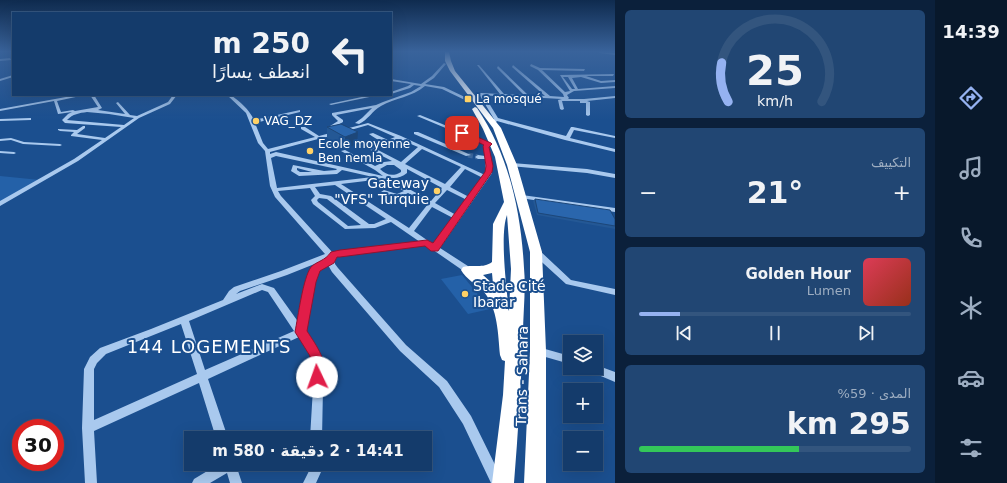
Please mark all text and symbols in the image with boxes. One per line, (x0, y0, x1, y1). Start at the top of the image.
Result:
text: 14:39 (942, 21, 1000, 42)
text: 250 m (213, 27, 310, 60)
icon: left (324, 28, 376, 80)
text: 25 (746, 46, 804, 95)
text: انعطف يسارًا (212, 61, 310, 82)
icon: directions (957, 84, 985, 112)
place label: La mosqué (476, 92, 542, 106)
text: km/h (757, 93, 793, 109)
marker: La mosqué (463, 94, 473, 104)
place label: VAG_DZ (264, 114, 312, 128)
marker: VAG_DZ (251, 116, 261, 126)
pin (445, 116, 479, 150)
icon: arrive (451, 122, 473, 144)
place label: Ecole moyenne Ben nemla (318, 137, 410, 165)
marker: Ecole moyenne Ben nemla (305, 146, 315, 156)
icon: music (957, 154, 985, 182)
text: التكييف (871, 155, 911, 170)
place label: Gateway "VFS" Turquie (334, 175, 429, 207)
text: 21° (747, 175, 803, 210)
text: − (639, 180, 657, 205)
text: + (893, 180, 911, 205)
marker: Gateway "VFS" Turquie (432, 186, 442, 196)
icon: phone (957, 224, 985, 252)
text: Golden Hour (745, 265, 851, 283)
place label: Stade Cité Ibarar (473, 278, 546, 310)
text: Lumen (807, 283, 851, 298)
marker: Stade Cité Ibarar (460, 289, 470, 299)
icon: climate (957, 294, 985, 322)
icon: previous (673, 322, 695, 344)
icon: pause (764, 322, 786, 344)
icon: next (855, 322, 877, 344)
street label: Trans - Sahara (513, 326, 531, 427)
map controls (563, 335, 603, 471)
button: layers (563, 335, 603, 375)
district label: 144 LOGEMENTS (127, 336, 291, 357)
position arrow (296, 356, 338, 398)
icon: car (957, 364, 985, 392)
button: + (563, 383, 603, 423)
text: المدى · 59% (838, 386, 911, 401)
text: 295 km (787, 406, 911, 441)
speed limit sign: 30 (12, 419, 64, 471)
button: − (563, 431, 603, 471)
icon: filters (957, 434, 985, 462)
text: 14:41 · 2 دقيقة · 580 m (212, 442, 404, 460)

